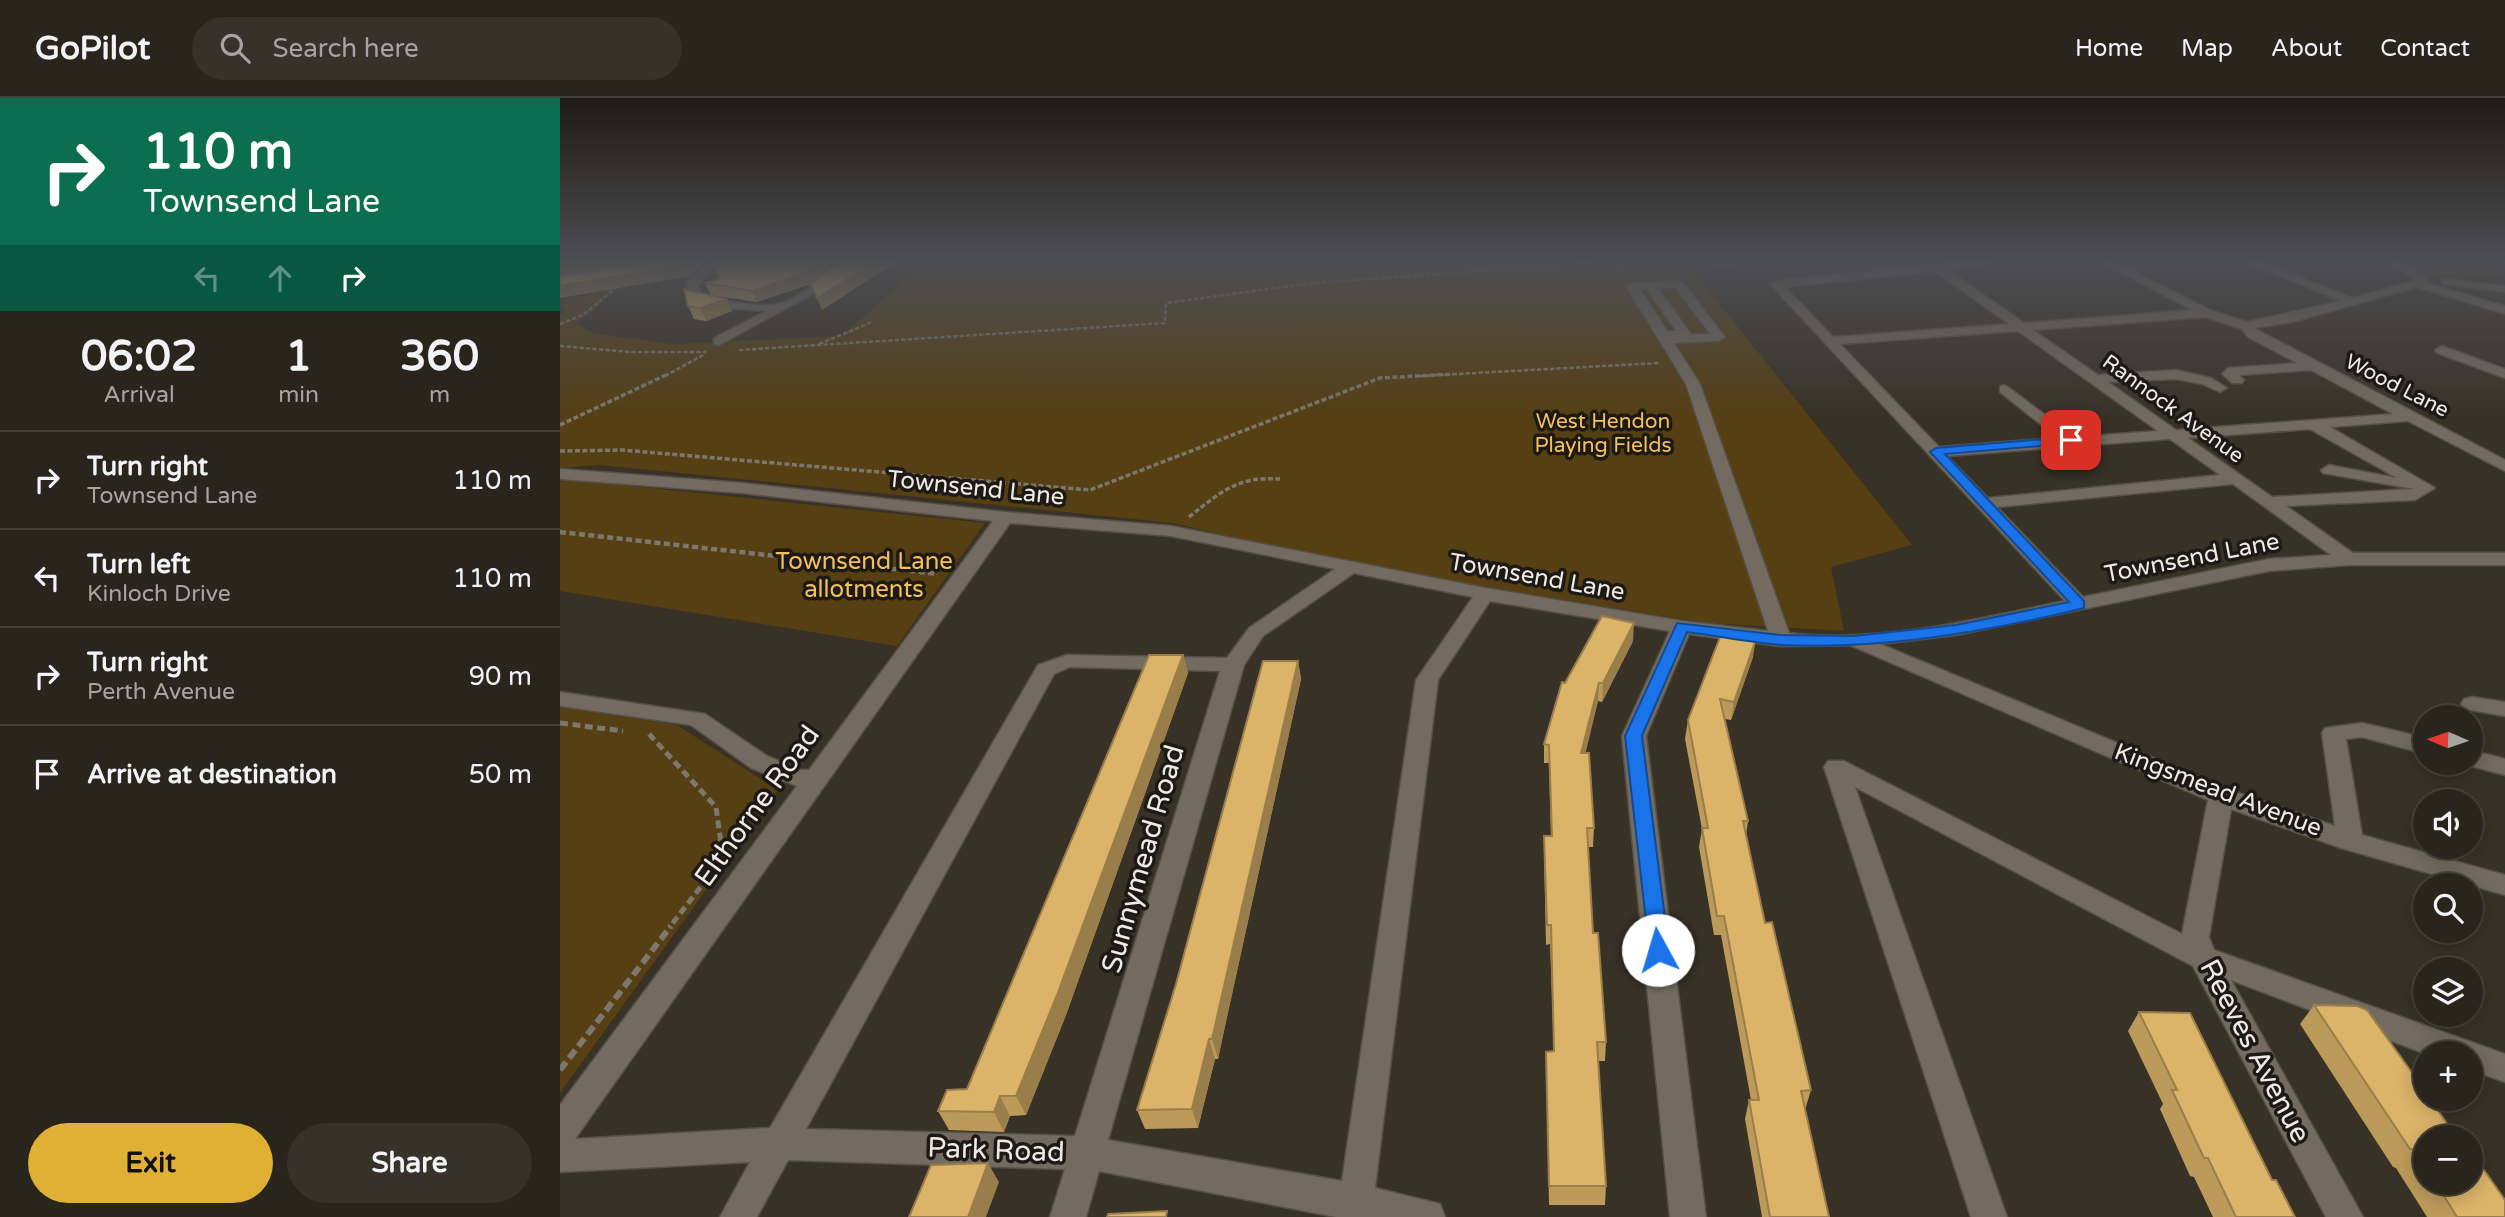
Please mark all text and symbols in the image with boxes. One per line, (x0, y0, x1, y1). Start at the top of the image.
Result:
search box (192, 17, 682, 80)
text: GoPilot (35, 29, 150, 68)
icon: search (216, 29, 254, 67)
text: Search here (272, 33, 419, 64)
text: Home (2075, 34, 2143, 63)
text: Map (2181, 34, 2233, 63)
text: About (2271, 34, 2342, 63)
text: Contact (2380, 34, 2470, 63)
text: 110 m (143, 123, 293, 182)
icon: right (28, 126, 119, 217)
text: Townsend Lane (143, 183, 380, 221)
icon: left (188, 259, 226, 297)
icon: ahead (261, 259, 299, 297)
icon: right (334, 259, 372, 297)
text: 06:02 (81, 331, 197, 382)
text: 1 (285, 331, 312, 382)
text: 360 (400, 331, 479, 382)
street label: Rannock Avenue (2098, 349, 2249, 469)
street label: Wood Lane (2341, 349, 2453, 423)
text: Arrival (104, 381, 175, 409)
text: min (278, 381, 319, 409)
text: m (429, 381, 450, 409)
park label: West Hendon Playing Fields (1534, 409, 1672, 458)
pin (2041, 410, 2101, 470)
icon: arrive (2052, 421, 2090, 459)
text: Turn right (87, 451, 208, 482)
icon: right (28, 461, 66, 499)
street label: Townsend Lane (886, 464, 1066, 512)
text: 110 m (452, 465, 532, 496)
text: Townsend Lane (87, 482, 257, 510)
street label: Townsend Lane (2102, 527, 2282, 589)
park label: Townsend Lane allotments (775, 547, 953, 604)
street label: Townsend Lane (1447, 547, 1627, 607)
text: Turn left (87, 549, 190, 580)
icon: left (28, 559, 66, 597)
text: 110 m (452, 563, 532, 594)
text: Kinloch Drive (87, 580, 231, 608)
text: Turn right (87, 647, 208, 678)
icon: right (28, 657, 66, 695)
text: 90 m (469, 661, 532, 692)
text: Perth Avenue (87, 678, 235, 706)
north arrow (2413, 705, 2483, 775)
map controls (2413, 705, 2483, 1195)
street label: Elthorne Road (687, 719, 827, 893)
street label: Kingsmead Avenue (2110, 737, 2326, 843)
street label: Sunnymead Road (1094, 741, 1192, 977)
icon: arrive (28, 755, 66, 793)
text: Arrive at destination (87, 759, 337, 790)
text: 50 m (469, 759, 532, 790)
button: sound (2413, 789, 2483, 859)
button: search (2413, 873, 2483, 943)
position arrow (1621, 913, 1695, 987)
street label: Reeves Avenue (2192, 953, 2318, 1149)
button: layers (2413, 957, 2483, 1027)
button: + (2413, 1041, 2483, 1111)
button: Exit (28, 1123, 273, 1203)
button: Share (287, 1123, 532, 1203)
button: − (2413, 1125, 2483, 1195)
street label: Park Road (927, 1131, 1065, 1169)

